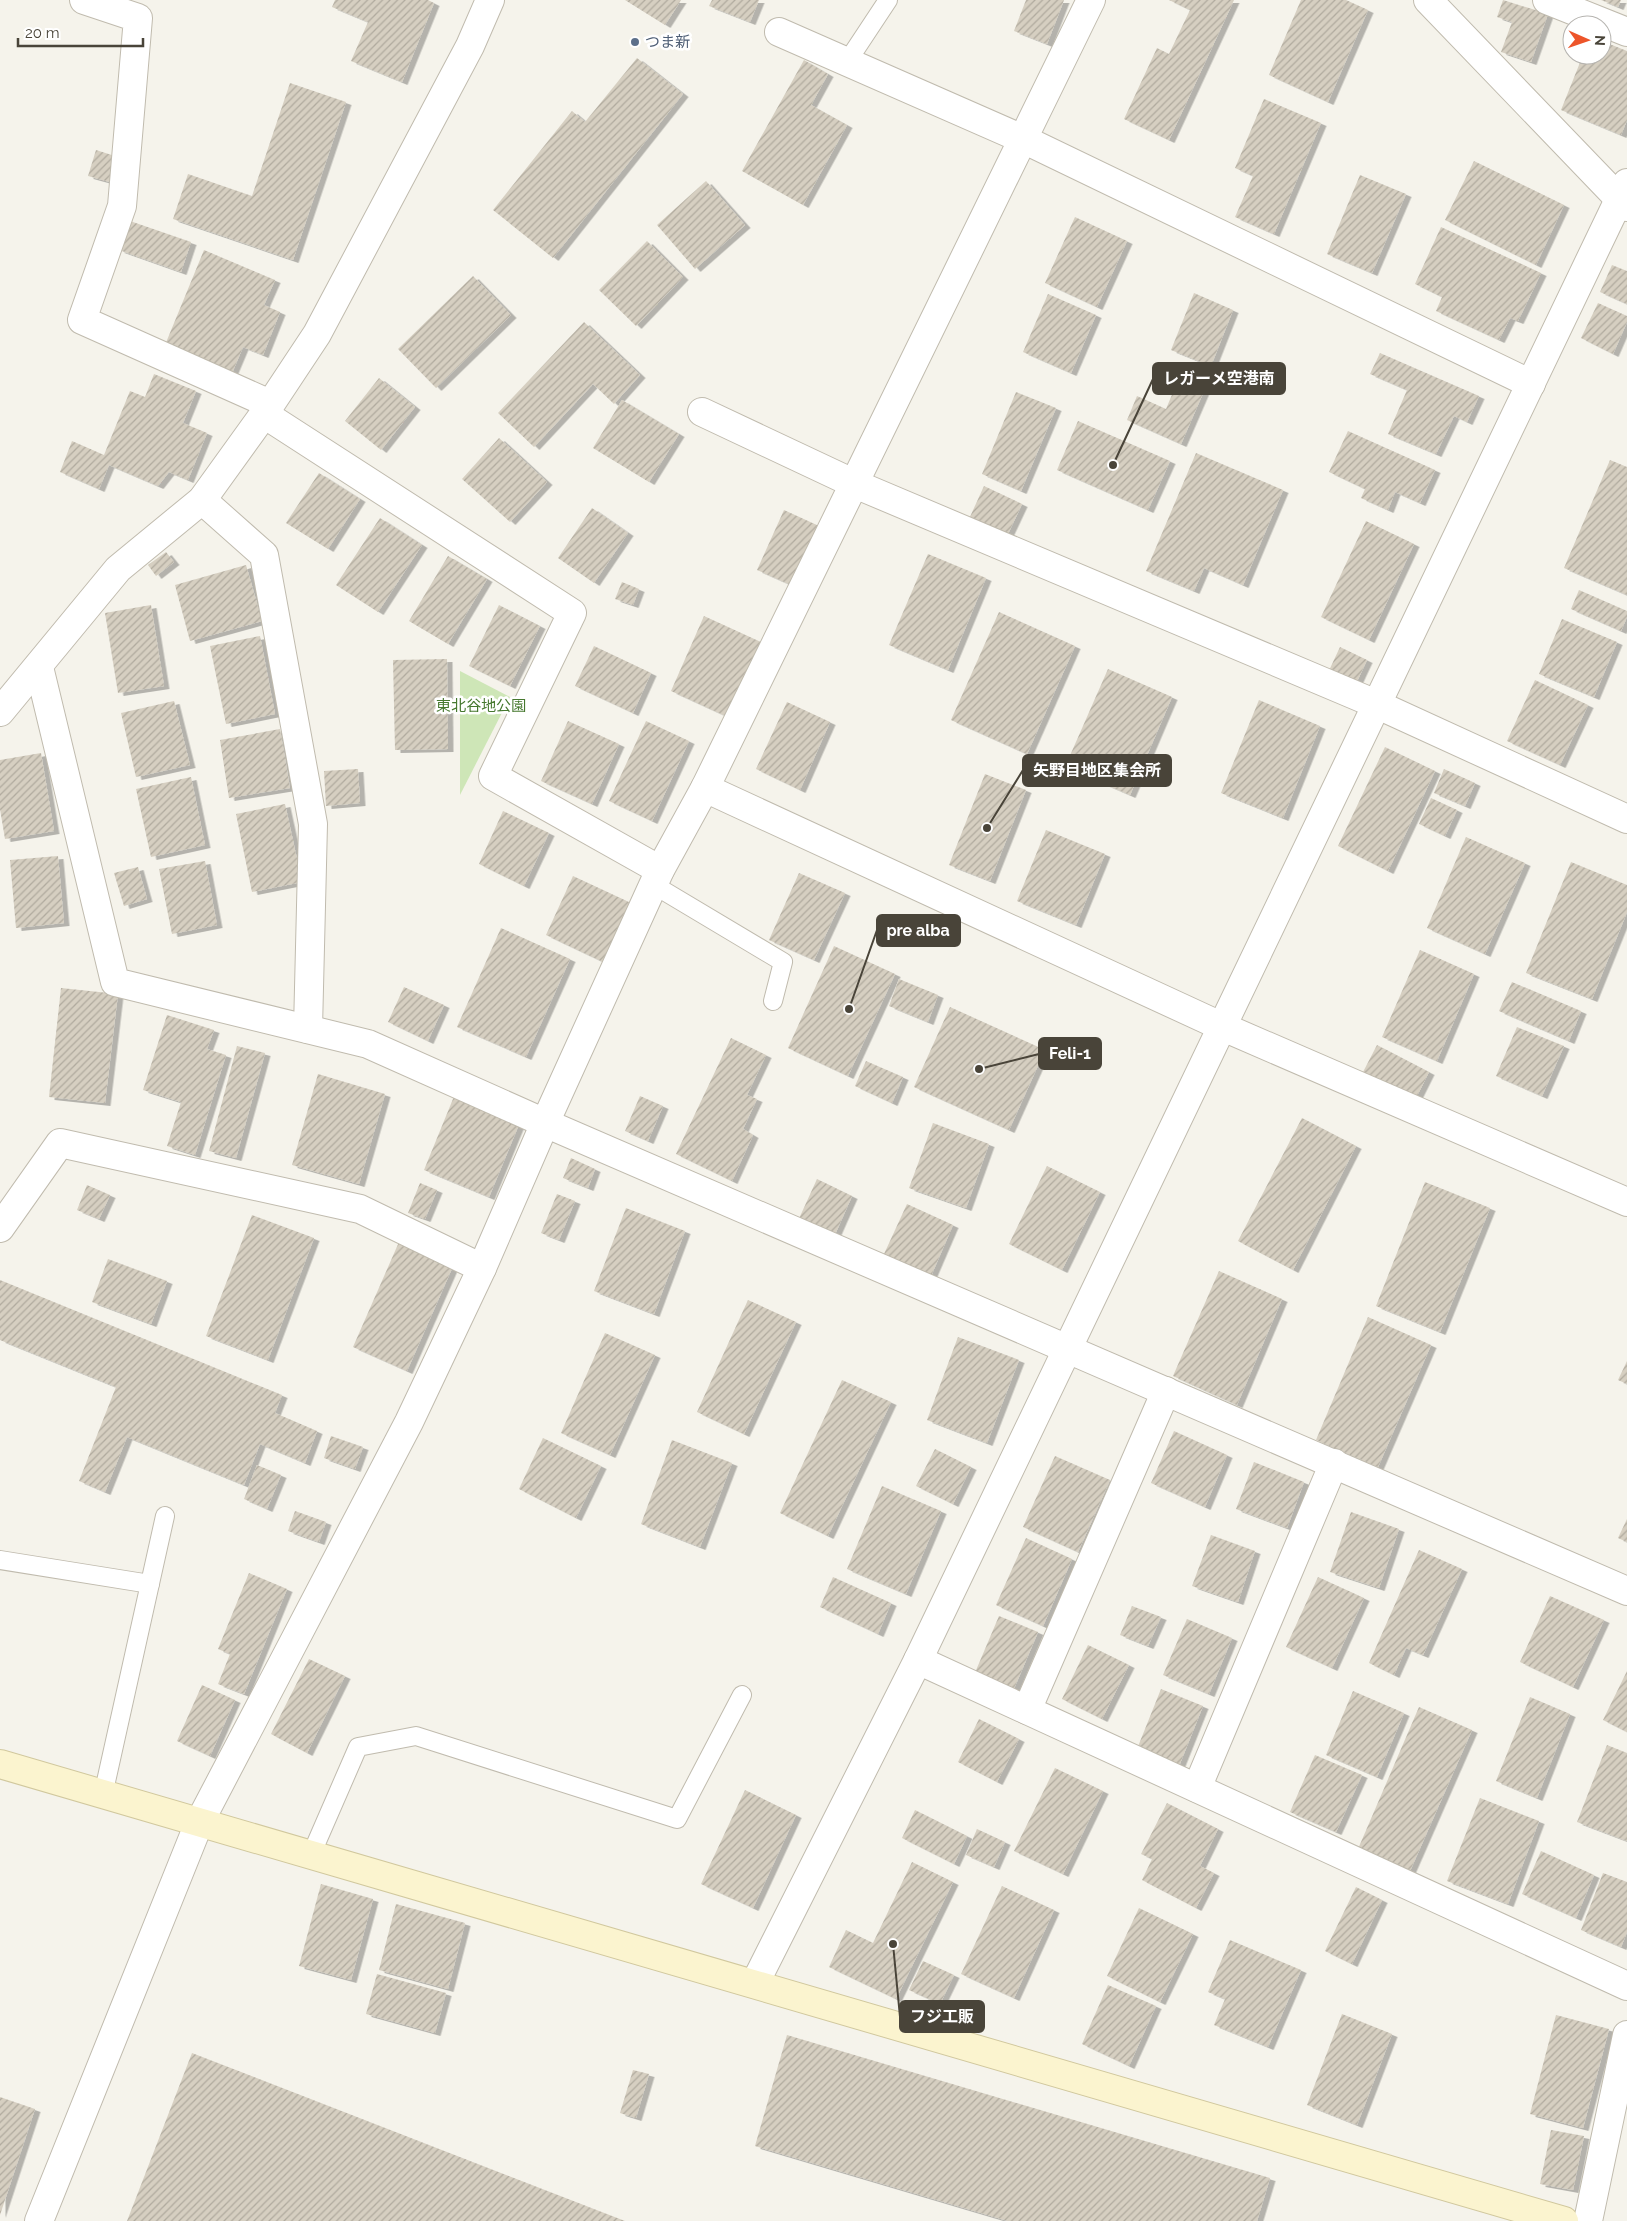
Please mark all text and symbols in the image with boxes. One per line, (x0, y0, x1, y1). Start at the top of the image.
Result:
scale bar (18, 15, 142, 47)
north arrow (1562, 15, 1612, 65)
text: 20 m (25, 24, 60, 42)
place label: つま新 (645, 33, 690, 51)
text: N (1592, 35, 1608, 46)
marker: つま新 (629, 36, 641, 48)
callout: レガーメ空港南 (1153, 363, 1285, 394)
text: レガーメ空港南 (1163, 369, 1275, 388)
park label: 東北谷地公園 (436, 697, 526, 715)
callout: 矢野目地区集会所 (1023, 755, 1171, 786)
text: 矢野目地区集会所 (1033, 761, 1161, 780)
callout: pre alba (877, 915, 960, 946)
text: pre alba (886, 921, 950, 940)
callout: Feli-1 (1039, 1038, 1101, 1069)
text: Feli-1 (1049, 1044, 1091, 1063)
callout: フジ工販 (900, 2001, 984, 2032)
text: フジ工販 (910, 2007, 974, 2026)

